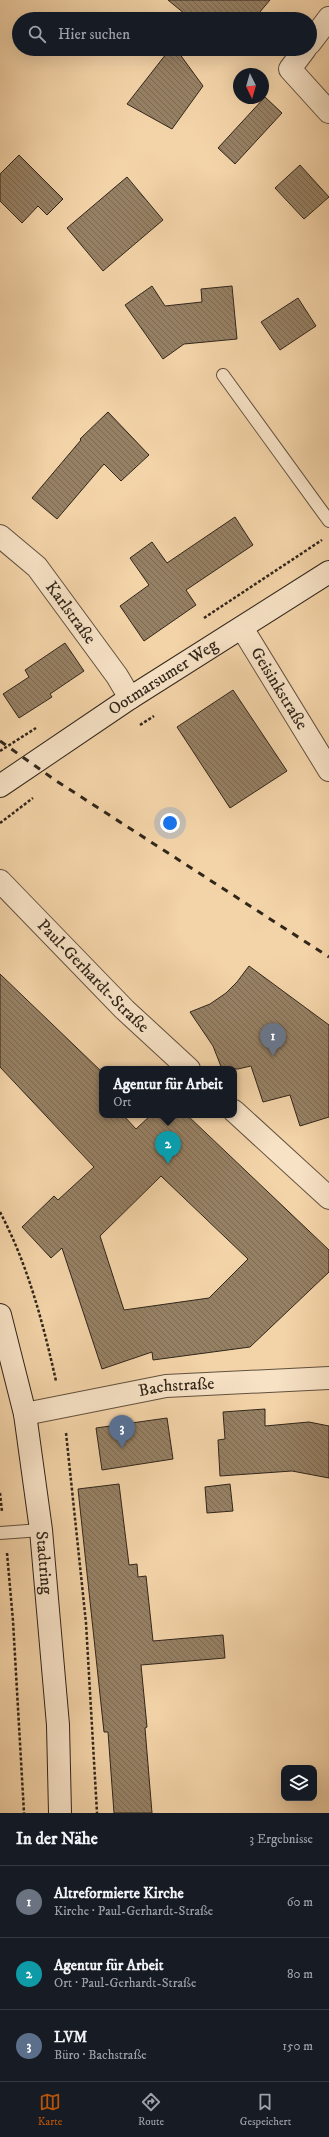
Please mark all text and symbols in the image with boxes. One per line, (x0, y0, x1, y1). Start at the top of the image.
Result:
search box (12, 12, 317, 56)
icon: search (26, 23, 48, 45)
text: Hier suchen (58, 25, 130, 44)
north arrow (233, 68, 269, 104)
street label: Karlstraße (40, 577, 101, 648)
street label: Ootmarsumer Weg (104, 634, 223, 721)
street label: Geisinkstraße (245, 643, 313, 734)
your location (160, 813, 180, 833)
street label: Paul-Gerhardt-Straße (32, 915, 154, 1038)
pin: 1 (260, 1023, 286, 1056)
popup (99, 1066, 237, 1118)
text: Agentur für Arbeit (113, 1075, 223, 1094)
text: Ort (113, 1094, 131, 1110)
pin: 2 (155, 1131, 181, 1164)
street label: Bachstraße (136, 1373, 215, 1402)
pin: 3 (109, 1415, 135, 1448)
street label: Stadtring (30, 1530, 58, 1596)
map controls (281, 1765, 317, 1801)
button: layers (281, 1765, 317, 1801)
text: In der Nähe (16, 1828, 98, 1850)
text: 3 Ergebnisse (249, 1831, 313, 1847)
text: Altreformierte Kirche (54, 1884, 184, 1903)
text: 1 (27, 1894, 31, 1910)
text: 60 m (287, 1894, 313, 1910)
text: Kirche · Paul-Gerhardt-Straße (54, 1903, 213, 1919)
text: Agentur für Arbeit (54, 1956, 163, 1975)
text: 2 (26, 1966, 32, 1982)
text: 80 m (287, 1966, 313, 1982)
text: Ort · Paul-Gerhardt-Straße (54, 1975, 196, 1991)
text: LVM (54, 2028, 87, 2047)
text: 3 (27, 2038, 31, 2054)
text: 150 m (282, 2038, 313, 2054)
text: Büro · Bachstraße (54, 2047, 147, 2063)
tab: Karte (38, 2091, 62, 2129)
tab: Route (138, 2091, 164, 2129)
tab: Gespeichert (240, 2091, 291, 2129)

